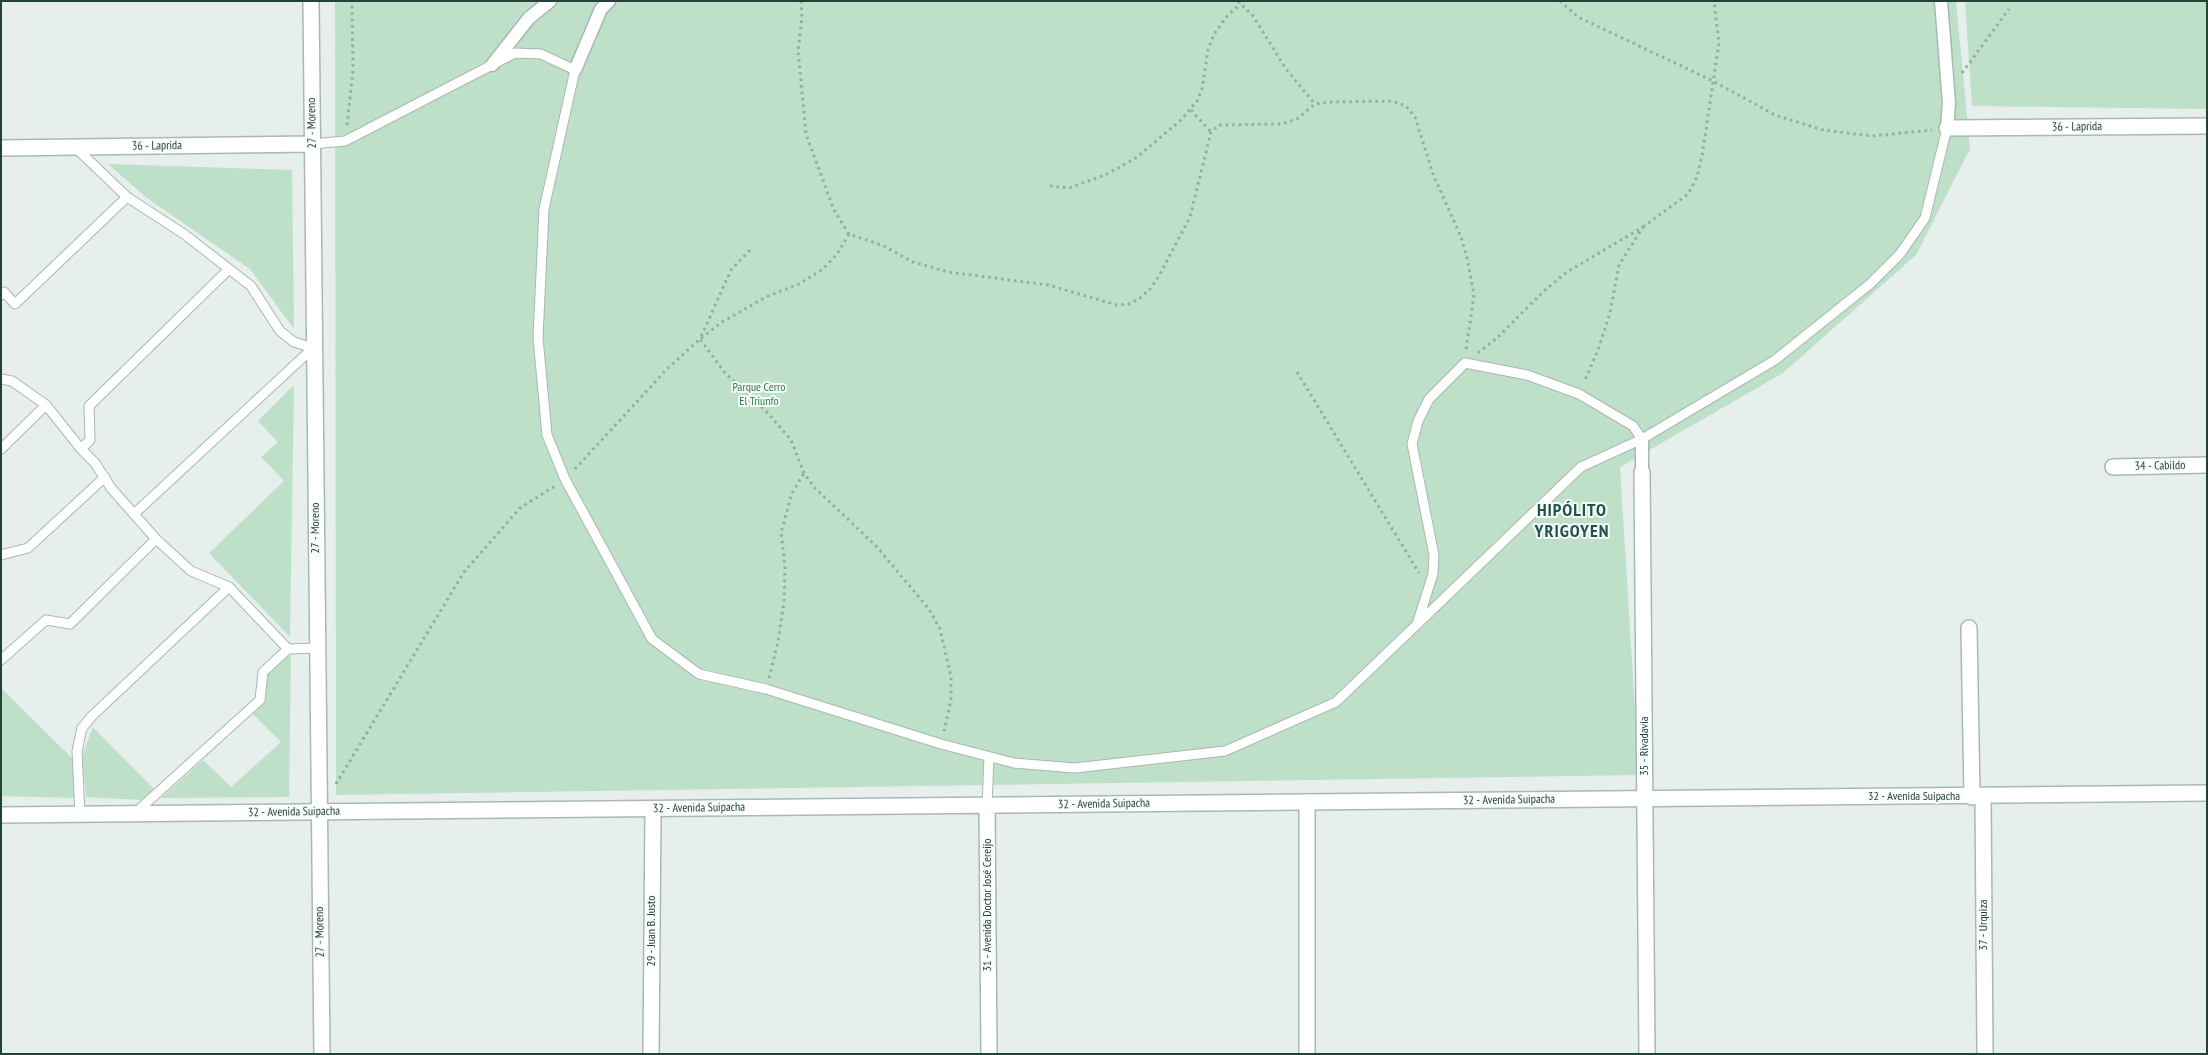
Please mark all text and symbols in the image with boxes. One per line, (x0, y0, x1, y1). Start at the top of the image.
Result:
street label: 27 - Moreno (304, 97, 320, 149)
street label: 36 - Laprida (2052, 119, 2102, 135)
street label: 36 - Laprida (132, 138, 182, 154)
park label: Parque Cerro El Triunfo (733, 381, 785, 409)
street label: 34 - Cabildo (2135, 458, 2185, 474)
district label: HIPÓLITO YRIGOYEN (1534, 500, 1610, 542)
street label: 27 - Moreno (309, 503, 323, 553)
street label: 35 - Rivadavia (1638, 716, 1652, 776)
street label: 32 - Avenida Suipacha (1868, 790, 1960, 804)
street label: 32 - Avenida Suipacha (1463, 792, 1555, 808)
street label: 32 - Avenida Suipacha (1058, 796, 1150, 812)
street label: 32 - Avenida Suipacha (653, 800, 745, 816)
street label: 32 - Avenida Suipacha (248, 804, 340, 820)
street label: 31 - Avenida Doctor José Cereijo (981, 838, 995, 972)
street label: 29 - Juan B. Justo (645, 896, 659, 966)
street label: 37 - Urquiza (1977, 899, 1991, 951)
street label: 27 - Moreno (312, 906, 328, 958)

